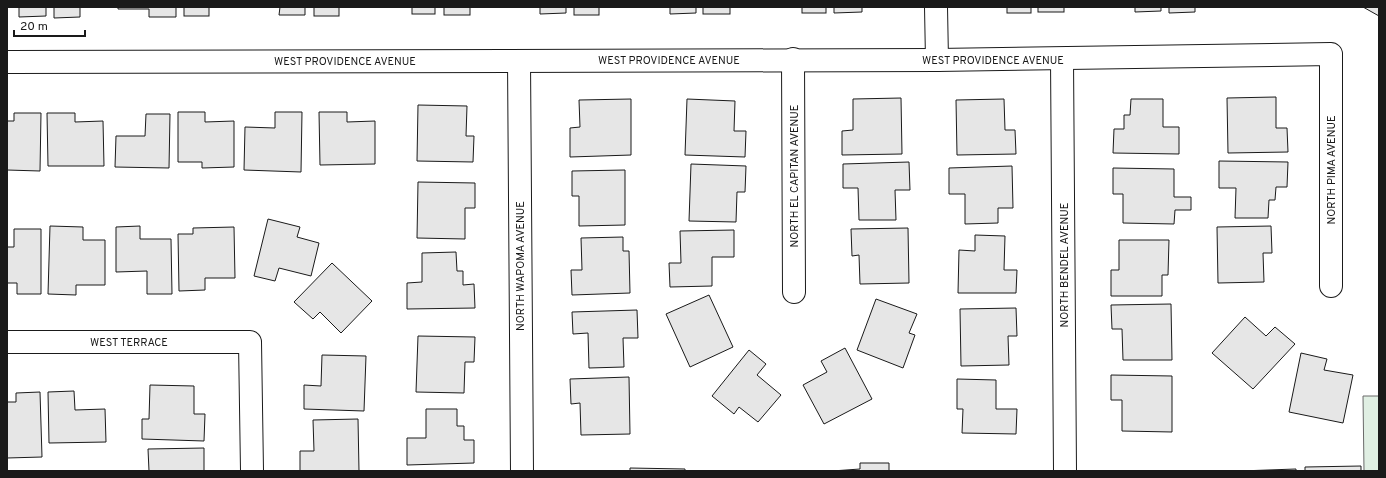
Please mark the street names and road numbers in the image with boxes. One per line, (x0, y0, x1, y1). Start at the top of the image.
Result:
street label: WEST PROVIDENCE AVENUE (598, 54, 740, 68)
street label: WEST PROVIDENCE AVENUE (922, 54, 1064, 68)
street label: WEST PROVIDENCE AVENUE (274, 55, 416, 69)
street label: NORTH EL CAPITAN AVENUE (788, 105, 802, 247)
street label: NORTH PIMA AVENUE (1325, 115, 1339, 225)
street label: NORTH WAPOMA AVENUE (514, 201, 528, 331)
street label: NORTH BENDEL AVENUE (1058, 203, 1072, 327)
street label: WEST TERRACE (90, 336, 168, 350)

